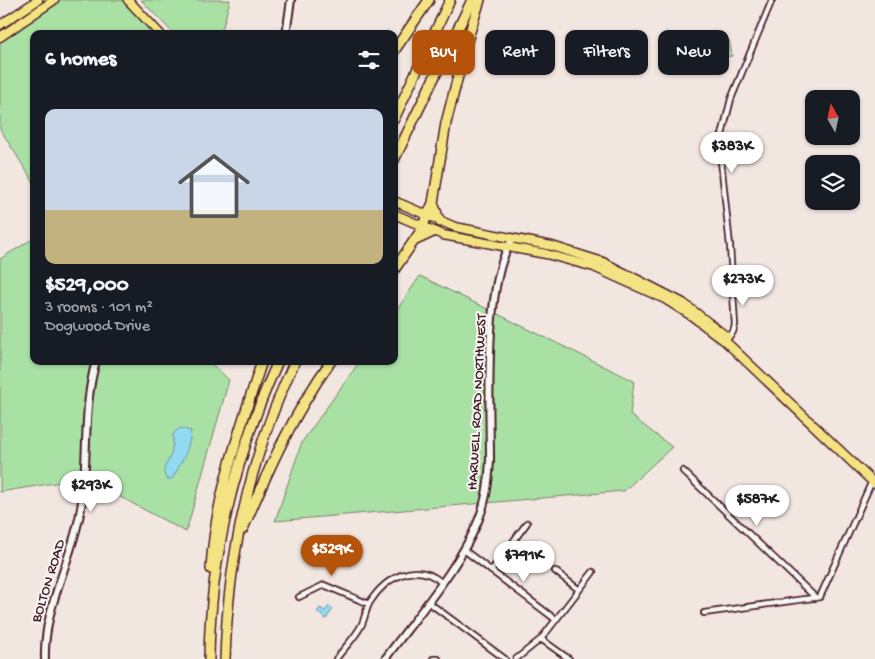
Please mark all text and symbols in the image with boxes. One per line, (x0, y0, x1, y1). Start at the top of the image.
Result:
chip: Buy (412, 30, 475, 75)
chip: Rent (485, 30, 555, 75)
chip: Filters (565, 30, 648, 75)
chip: New (658, 30, 729, 75)
icon: filters (355, 46, 383, 74)
text: 6 homes (45, 48, 116, 73)
north arrow (805, 90, 860, 145)
map controls (805, 90, 860, 210)
pin: $383K (697, 132, 767, 174)
text: $383K (711, 138, 753, 157)
icon: home (169, 141, 259, 231)
button: layers (805, 155, 860, 210)
pin: $273K (708, 264, 778, 307)
text: $273K (723, 271, 763, 290)
text: $529,000 (45, 274, 129, 299)
text: 3 rooms · 101 m² (45, 299, 153, 318)
street label: HARWELL ROAD NORTHWEST (464, 312, 492, 491)
text: Dogwood Drive (45, 318, 150, 337)
pin: $293K (56, 470, 126, 513)
text: $293K (71, 477, 111, 496)
pin: $587K (722, 484, 792, 527)
text: $587K (736, 491, 778, 510)
pin: $529K (297, 534, 367, 577)
street label: BOLTON ROAD (28, 537, 70, 626)
pin: $791K (489, 540, 559, 583)
text: $529K (312, 541, 352, 560)
text: $791K (505, 547, 543, 566)

